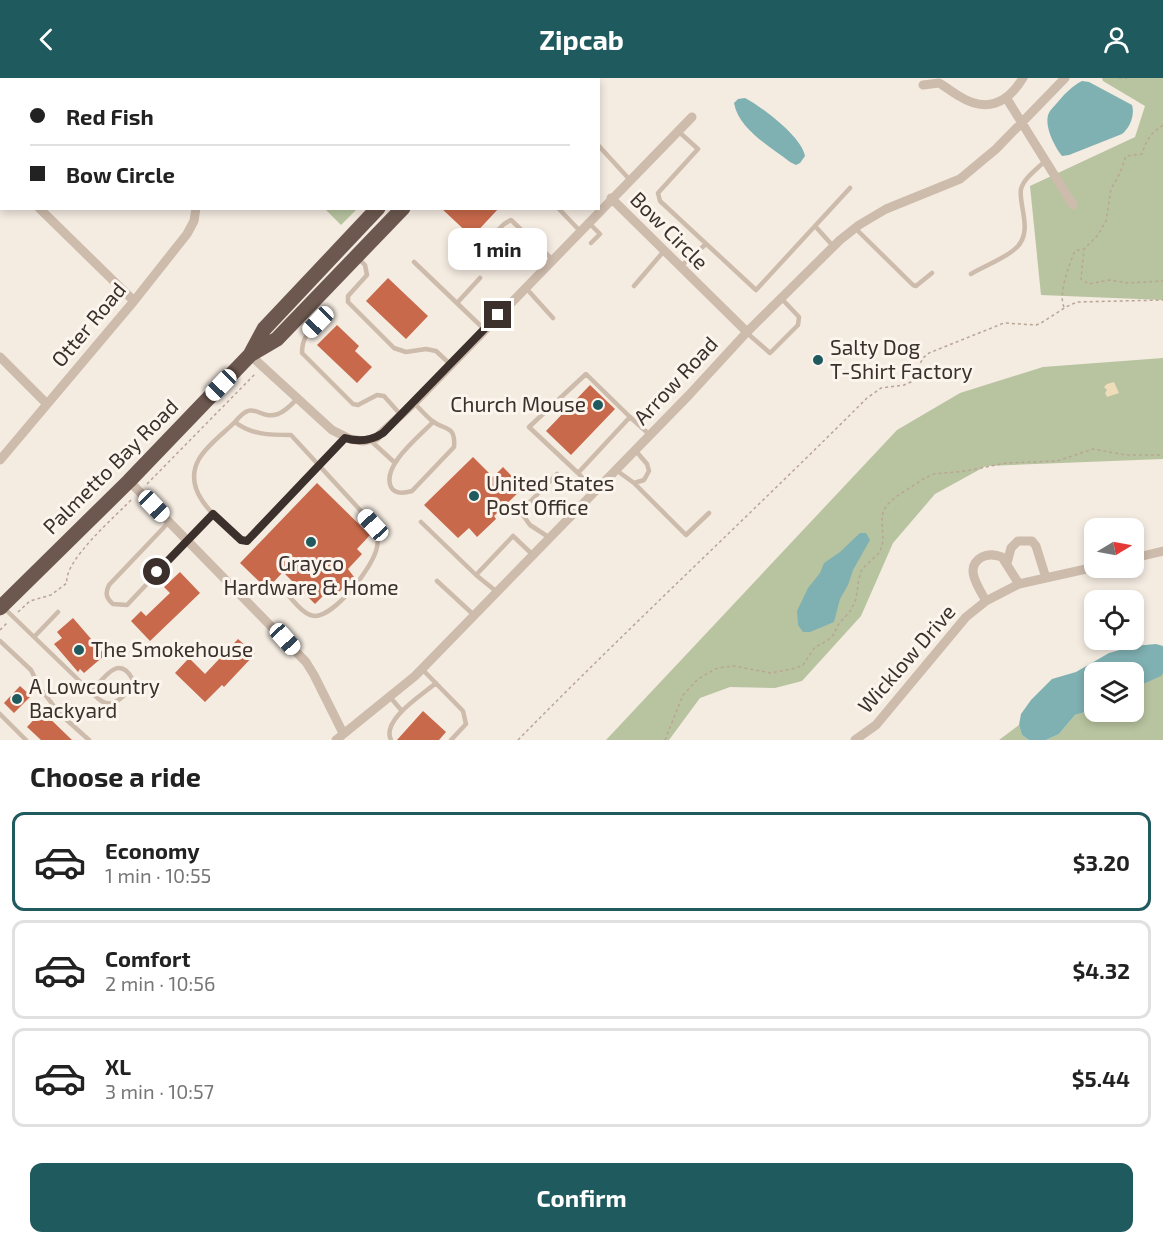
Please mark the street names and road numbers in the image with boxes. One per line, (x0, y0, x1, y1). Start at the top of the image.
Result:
street label: Bow Circle (626, 186, 714, 274)
street label: Otter Road (45, 277, 130, 371)
street label: Arrow Road (628, 331, 722, 429)
street label: Palmetto Bay Road (37, 393, 183, 539)
street label: Wicklow Drive (852, 599, 960, 717)

